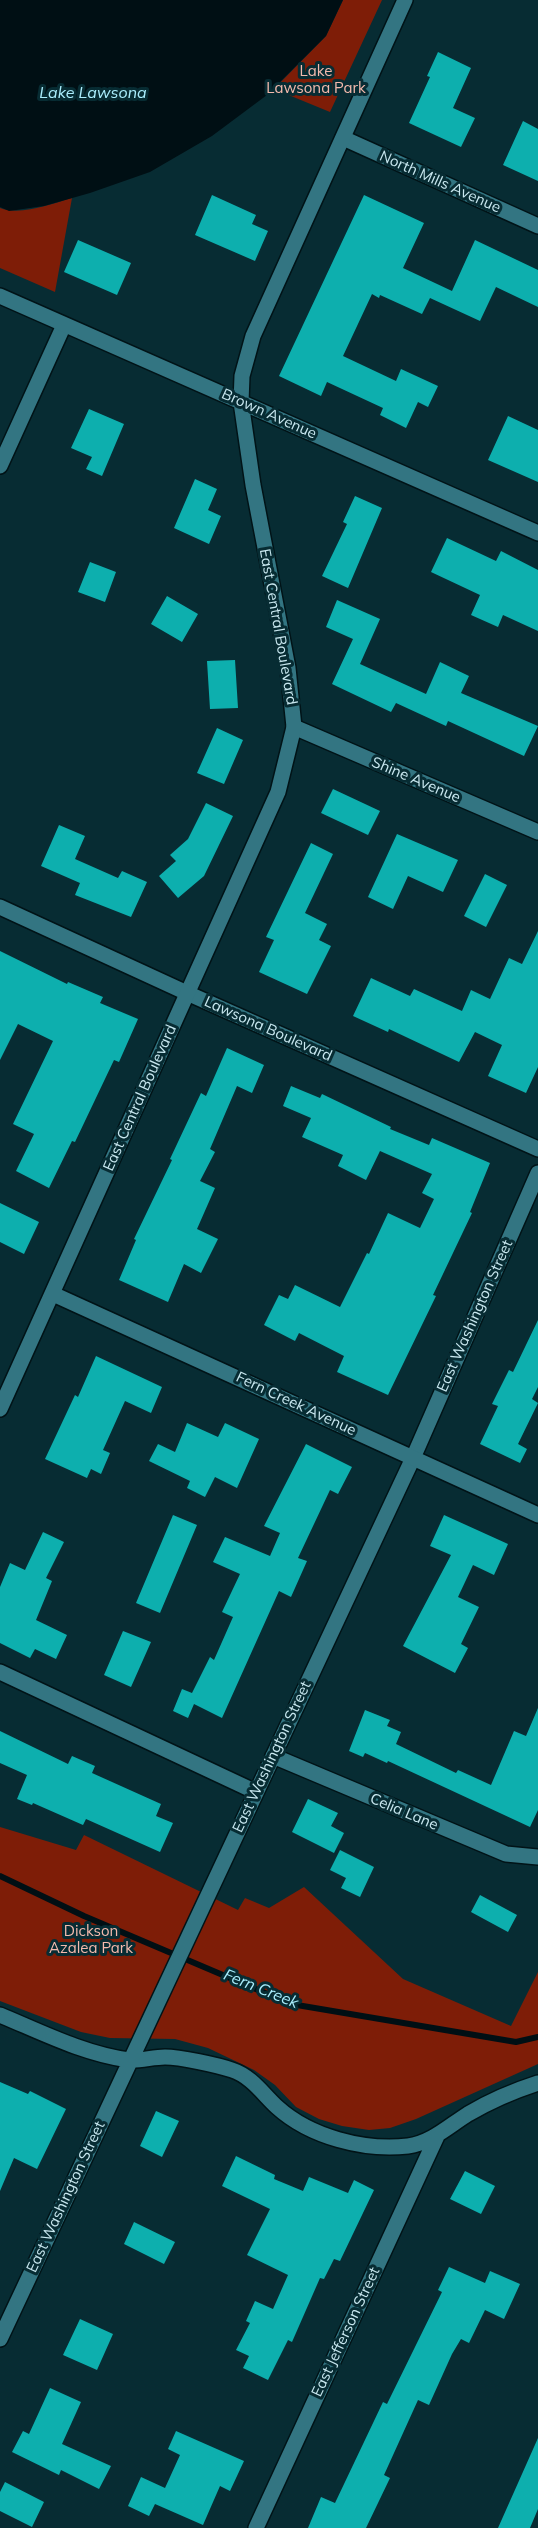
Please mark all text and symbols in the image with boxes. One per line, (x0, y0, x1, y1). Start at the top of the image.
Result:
park label: Lake Lawsona Park (266, 62, 366, 97)
water label: Lake Lawsona (39, 83, 147, 103)
street label: North Mills Avenue (377, 147, 503, 217)
street label: Brown Avenue (219, 385, 319, 443)
street label: East Central Boulevard (255, 548, 301, 706)
street label: Shine Avenue (369, 753, 463, 807)
street label: Lawsona Boulevard (201, 993, 335, 1065)
street label: East Central Boulevard (100, 1022, 180, 1174)
street label: East Washington Street (433, 1237, 517, 1395)
street label: Fern Creek Avenue (233, 1368, 359, 1440)
street label: East Washington Street (229, 1679, 315, 1835)
street label: Celia Lane (367, 1790, 441, 1834)
park label: Dickson Azalea Park (49, 1922, 133, 1957)
water label: Fern Creek (221, 1965, 301, 2013)
street label: East Washington Street (23, 2119, 109, 2275)
street label: East Jefferson Street (308, 2264, 384, 2400)

